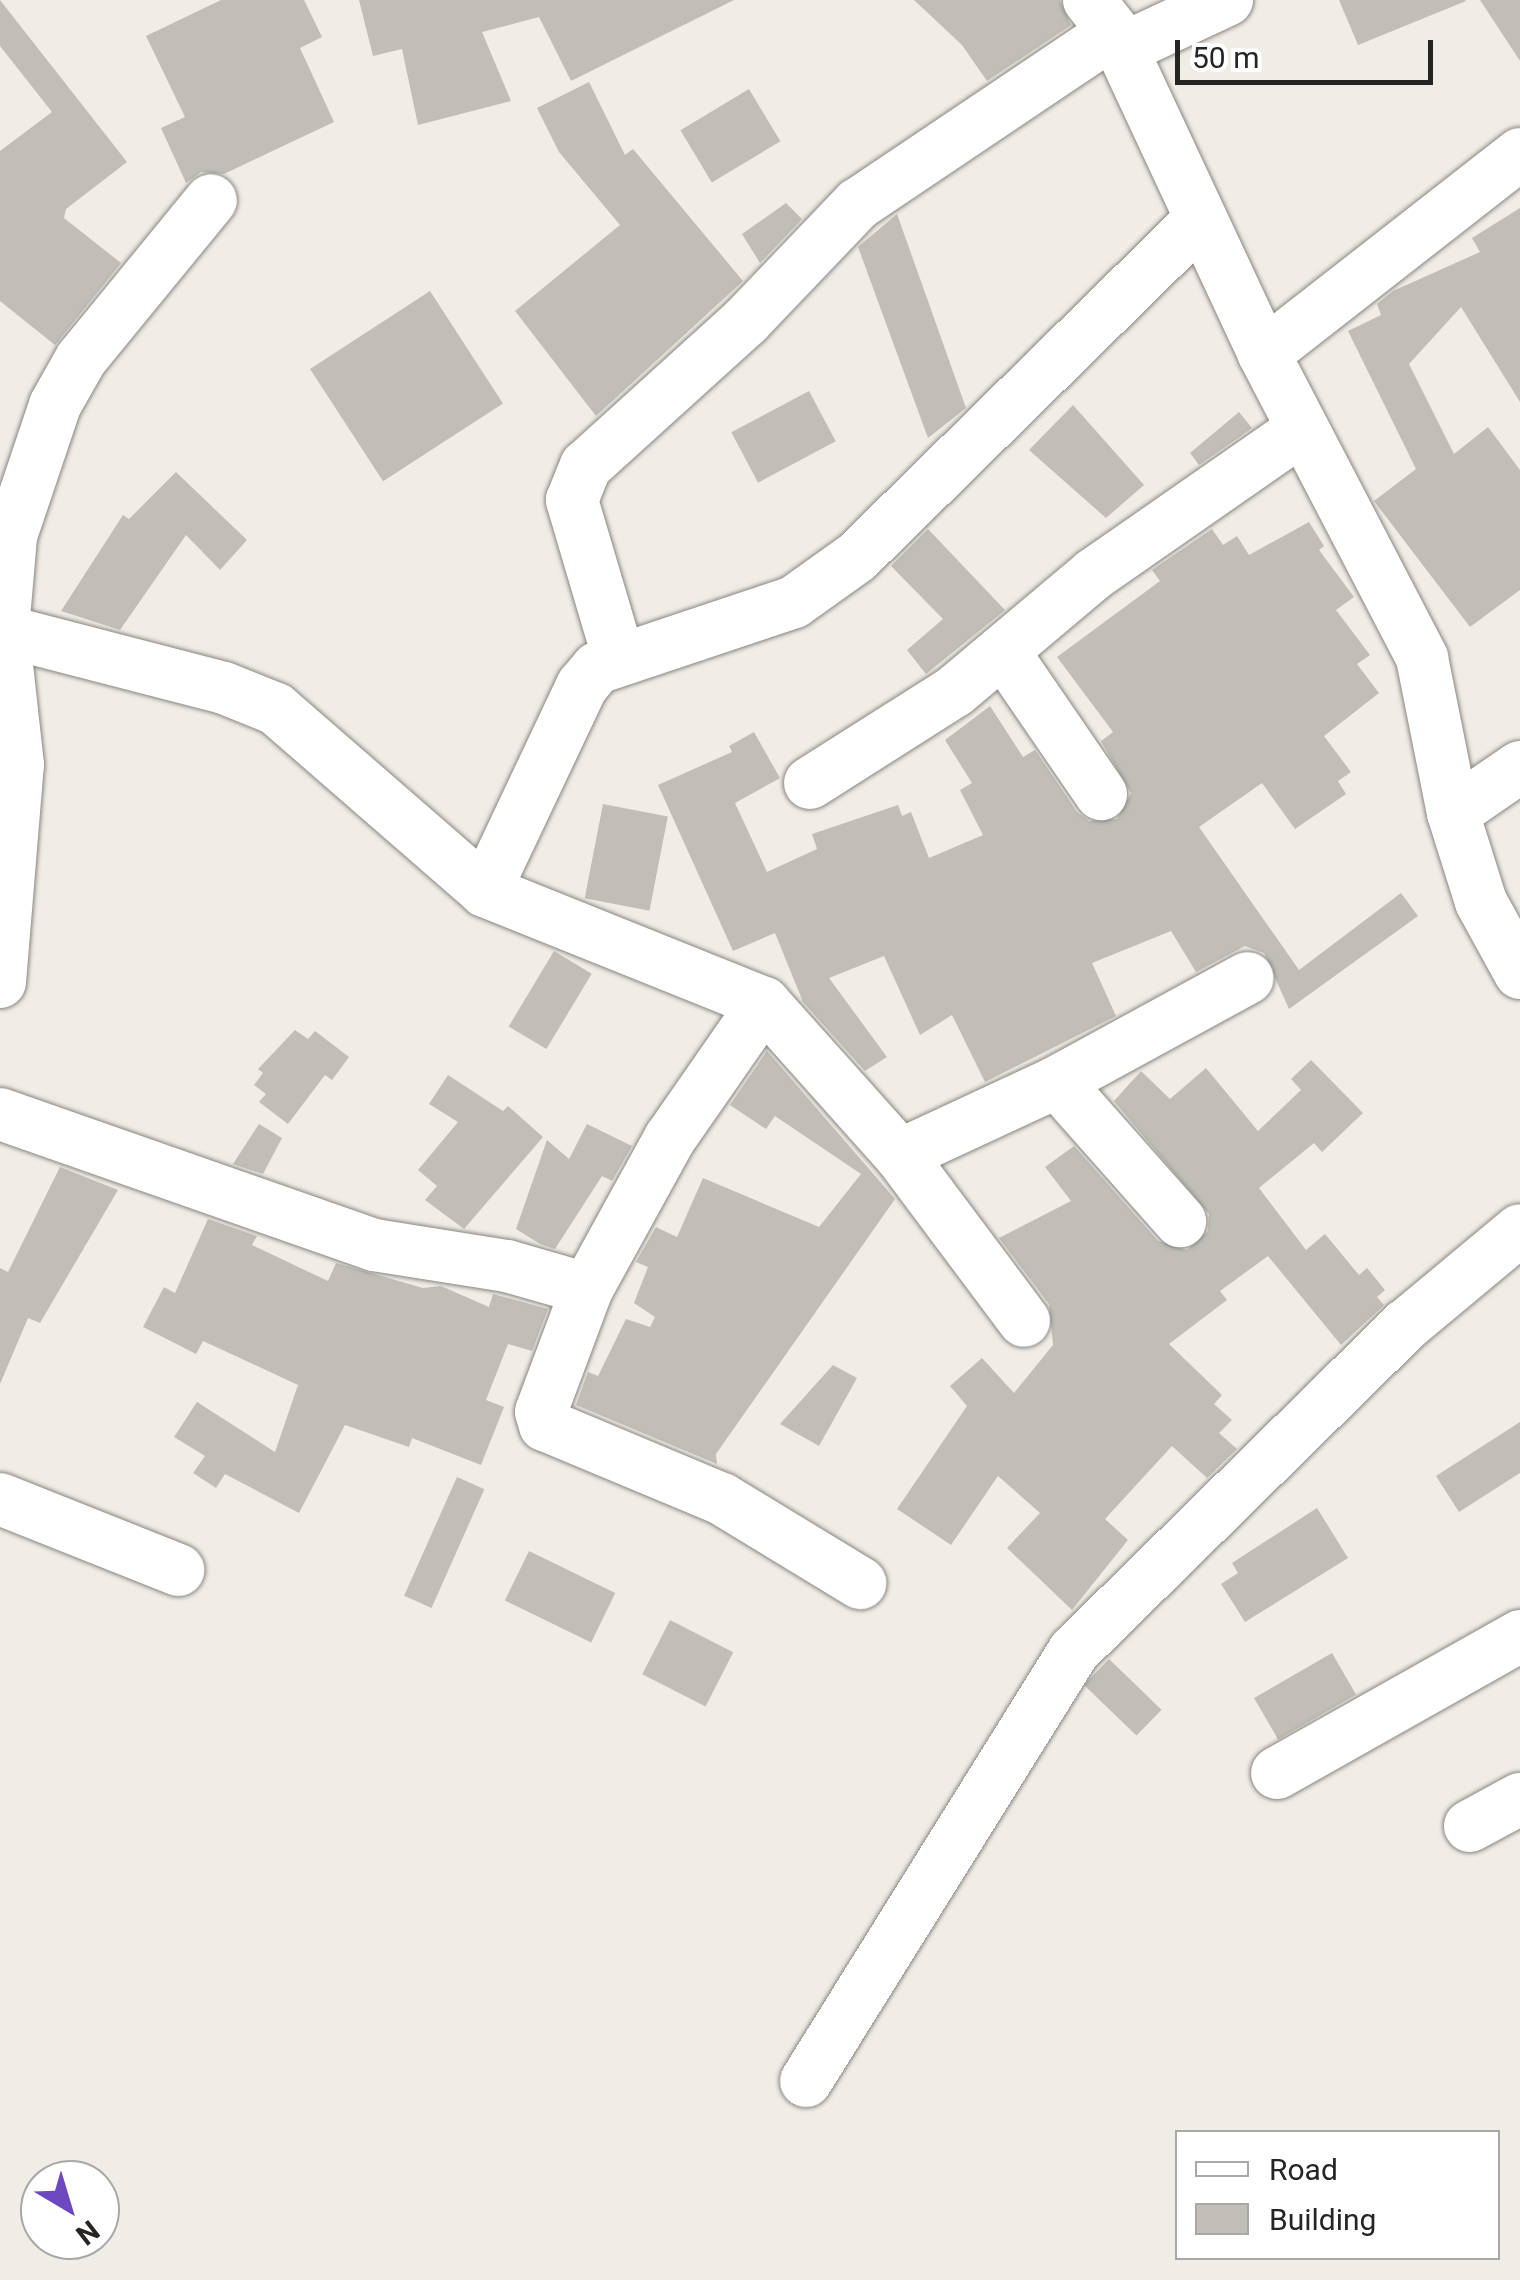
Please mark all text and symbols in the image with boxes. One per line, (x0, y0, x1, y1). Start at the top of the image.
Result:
scale bar (1180, 20, 1438, 82)
text: 50 m (1192, 40, 1259, 75)
legend (1175, 2130, 1500, 2260)
text: Road (1269, 2152, 1338, 2187)
north arrow (20, 2160, 120, 2260)
text: Building (1269, 2202, 1376, 2237)
text: N (70, 2213, 105, 2252)

